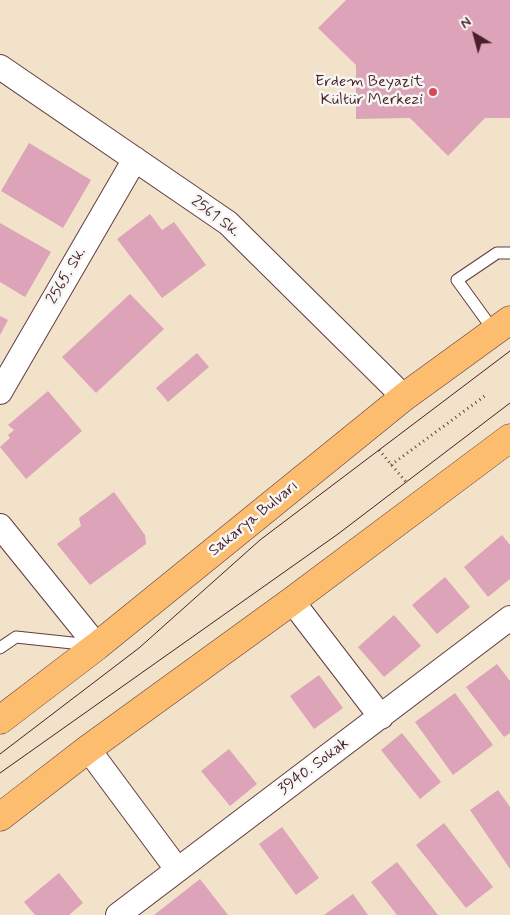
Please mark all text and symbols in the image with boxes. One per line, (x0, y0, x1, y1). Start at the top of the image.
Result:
north arrow (450, 10, 500, 60)
text: N (457, 13, 475, 33)
place label: Erdem Beyazit Kültür Merkezi (315, 73, 423, 111)
marker: Erdem Beyazit Kültür Merkezi (427, 86, 439, 98)
street label: 2561 Sk. (187, 192, 243, 242)
street label: 2565. Sk. (43, 244, 91, 308)
street label: Sakarya Bulvarı (205, 477, 303, 561)
street label: 3940. Sokak (275, 734, 353, 800)

